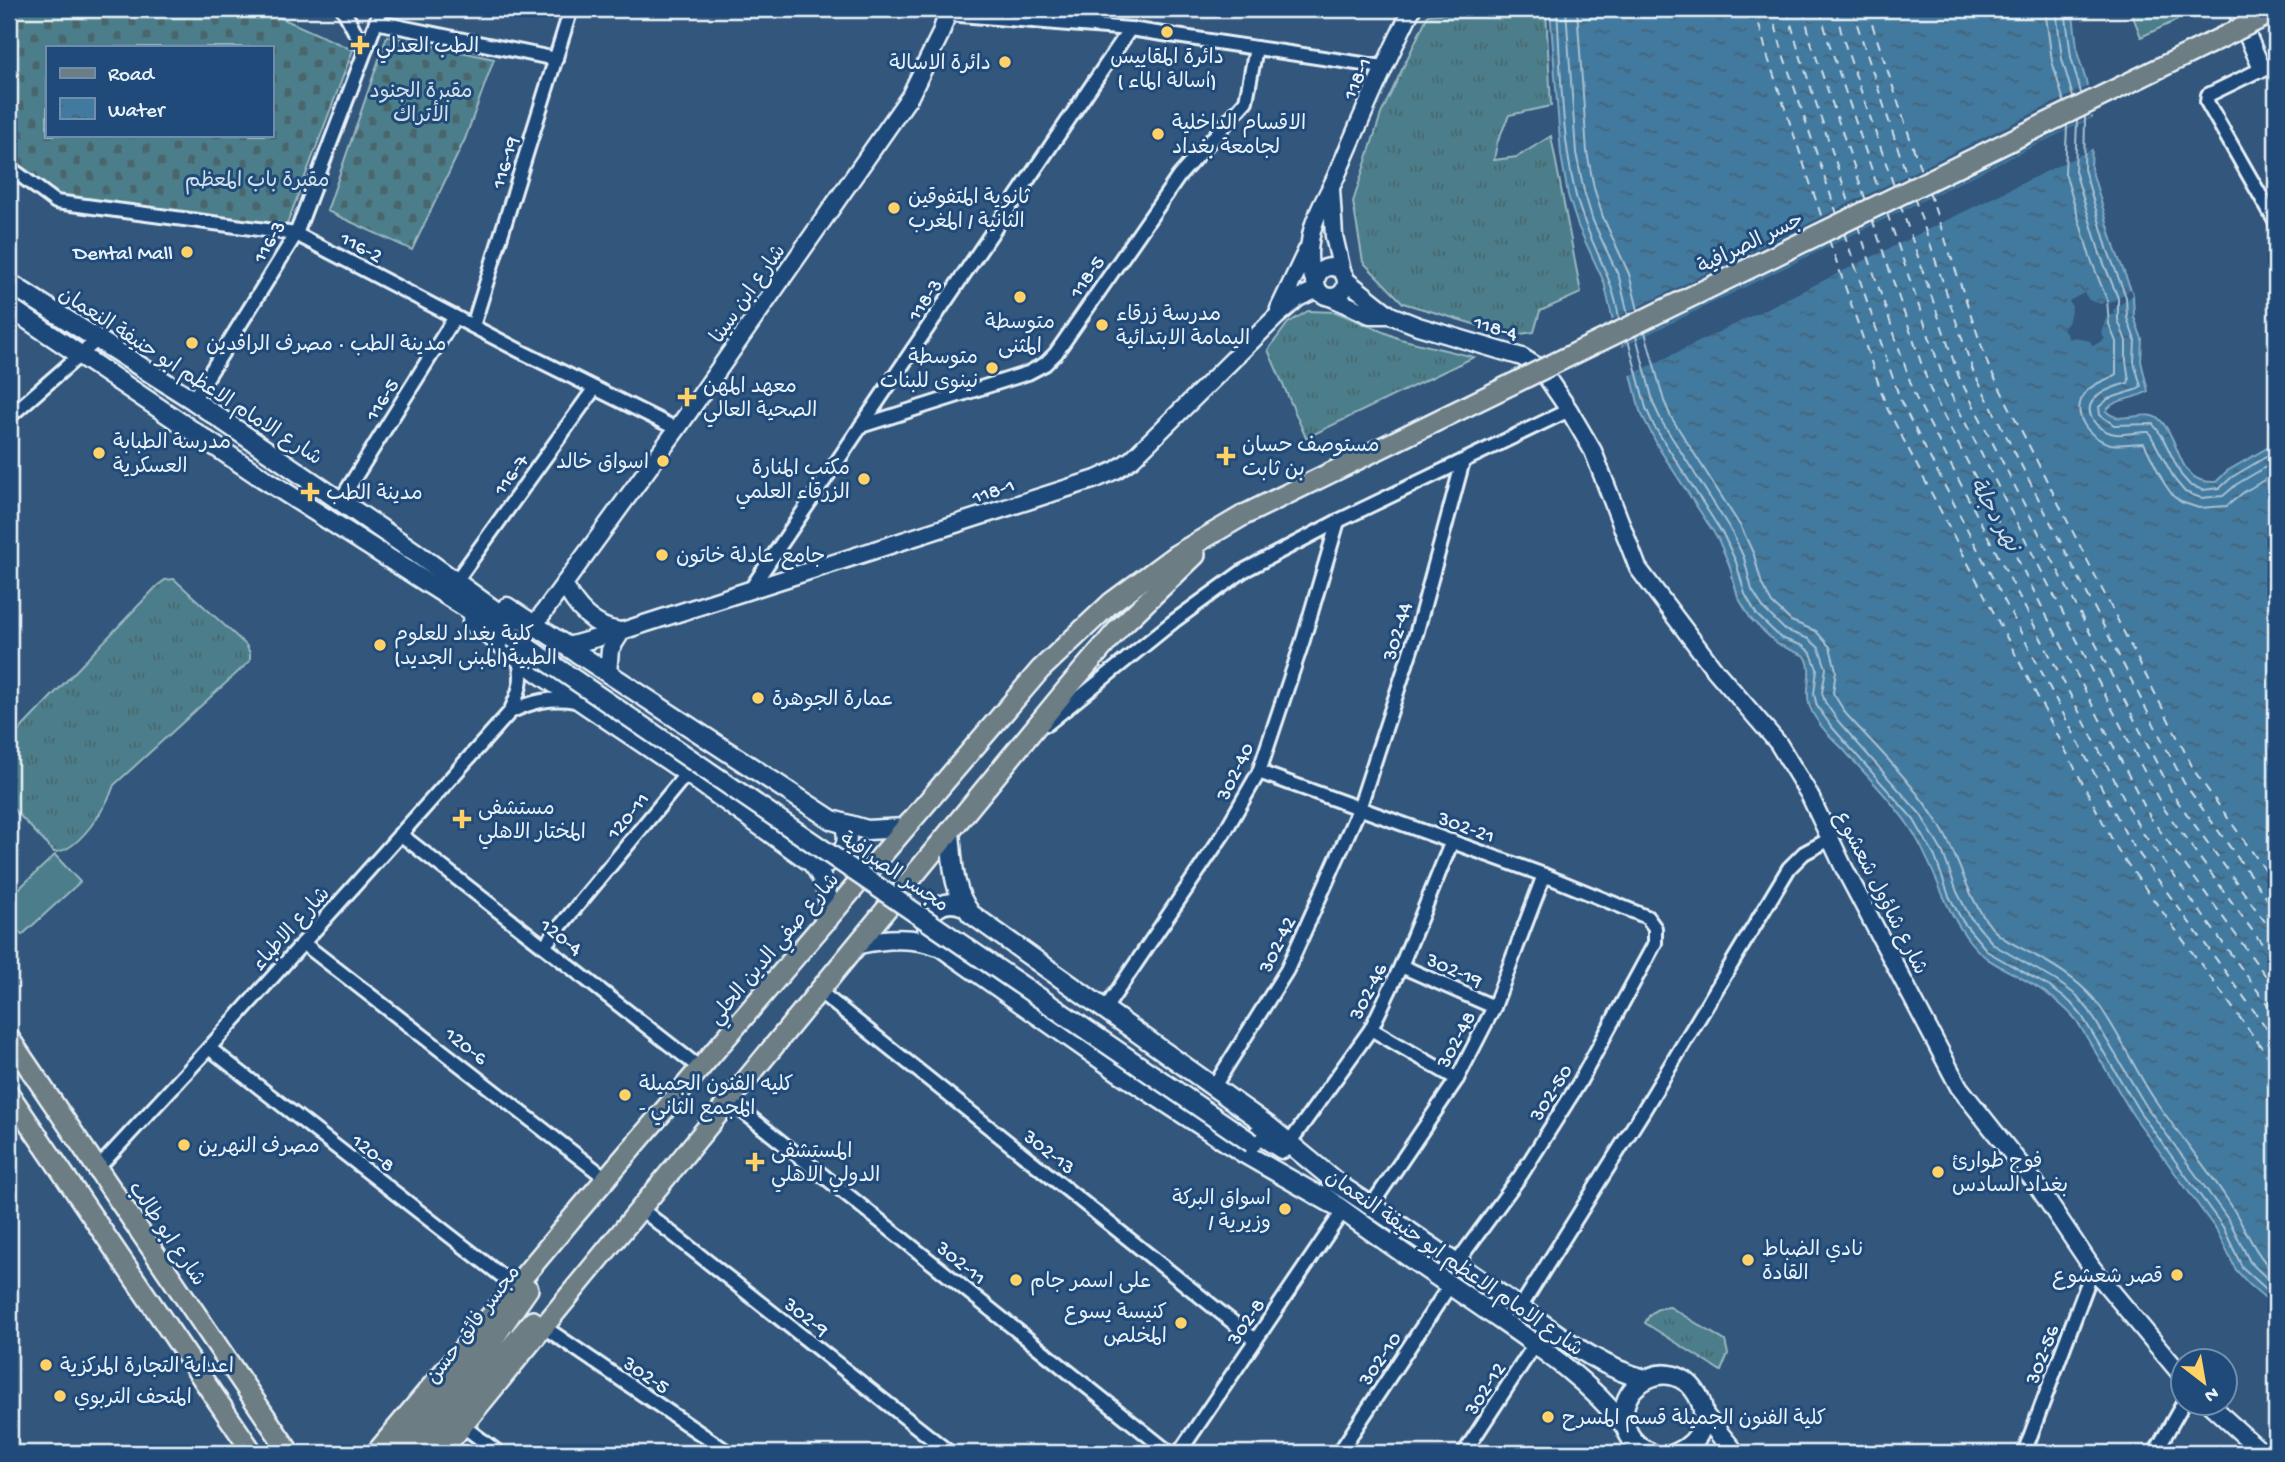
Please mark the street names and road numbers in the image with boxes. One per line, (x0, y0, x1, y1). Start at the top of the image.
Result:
street label: 118-1 (1339, 54, 1379, 105)
street label: 116-19 (487, 133, 527, 193)
street label: جسر الصرافية (1694, 209, 1809, 282)
street label: 116-3 (248, 217, 293, 269)
street label: 116-2 (334, 227, 386, 271)
street label: شارع ابن سينا (707, 241, 793, 349)
street label: 118-5 (1065, 252, 1112, 305)
street label: 118-3 (903, 275, 950, 328)
street label: شارع الامام الاعظم ابو حنيفة النعمان (53, 283, 325, 473)
street label: 118-4 (1469, 312, 1520, 349)
street label: 116-5 (361, 375, 407, 428)
street label: 116-7 (489, 450, 537, 502)
street label: 118-1 (969, 475, 1019, 512)
street label: 302-44 (1378, 600, 1420, 665)
street label: 302-40 (1212, 739, 1262, 807)
street label: 120-11 (602, 788, 657, 847)
street label: 302-21 (1433, 807, 1498, 851)
street label: شارع شاؤول شعشوع (1827, 807, 1931, 980)
street label: مجسر الصرافية (834, 828, 952, 920)
street label: شارع صفي الدين الحلي (705, 869, 849, 1033)
street label: شارع الاطباء (248, 883, 337, 978)
street label: 302-42 (1254, 913, 1304, 979)
street label: 120-4 (533, 914, 586, 963)
street label: 302-19 (1421, 948, 1486, 996)
street label: 302-46 (1345, 960, 1395, 1026)
street label: 302-48 (1432, 1008, 1483, 1074)
street label: 120-6 (437, 1023, 492, 1073)
street label: 302-50 (1525, 1061, 1580, 1128)
street label: 302-13 (1016, 1125, 1079, 1182)
street label: 120-8 (344, 1129, 399, 1180)
street label: شارع الامام الاعظم ابو حنيفة النعمان (1319, 1166, 1587, 1364)
street label: شارع ابو طالب (121, 1178, 209, 1292)
street label: 302-11 (929, 1237, 990, 1292)
street label: مجسر فائق حسن (422, 1262, 528, 1391)
street label: 302-9 (777, 1293, 833, 1344)
street label: 302-8 (1223, 1295, 1273, 1352)
street label: 302-56 (2021, 1322, 2067, 1389)
street label: 302-10 (1354, 1328, 1409, 1393)
street label: 302-5 (616, 1352, 673, 1401)
street label: 302-12 (1460, 1359, 1513, 1422)

